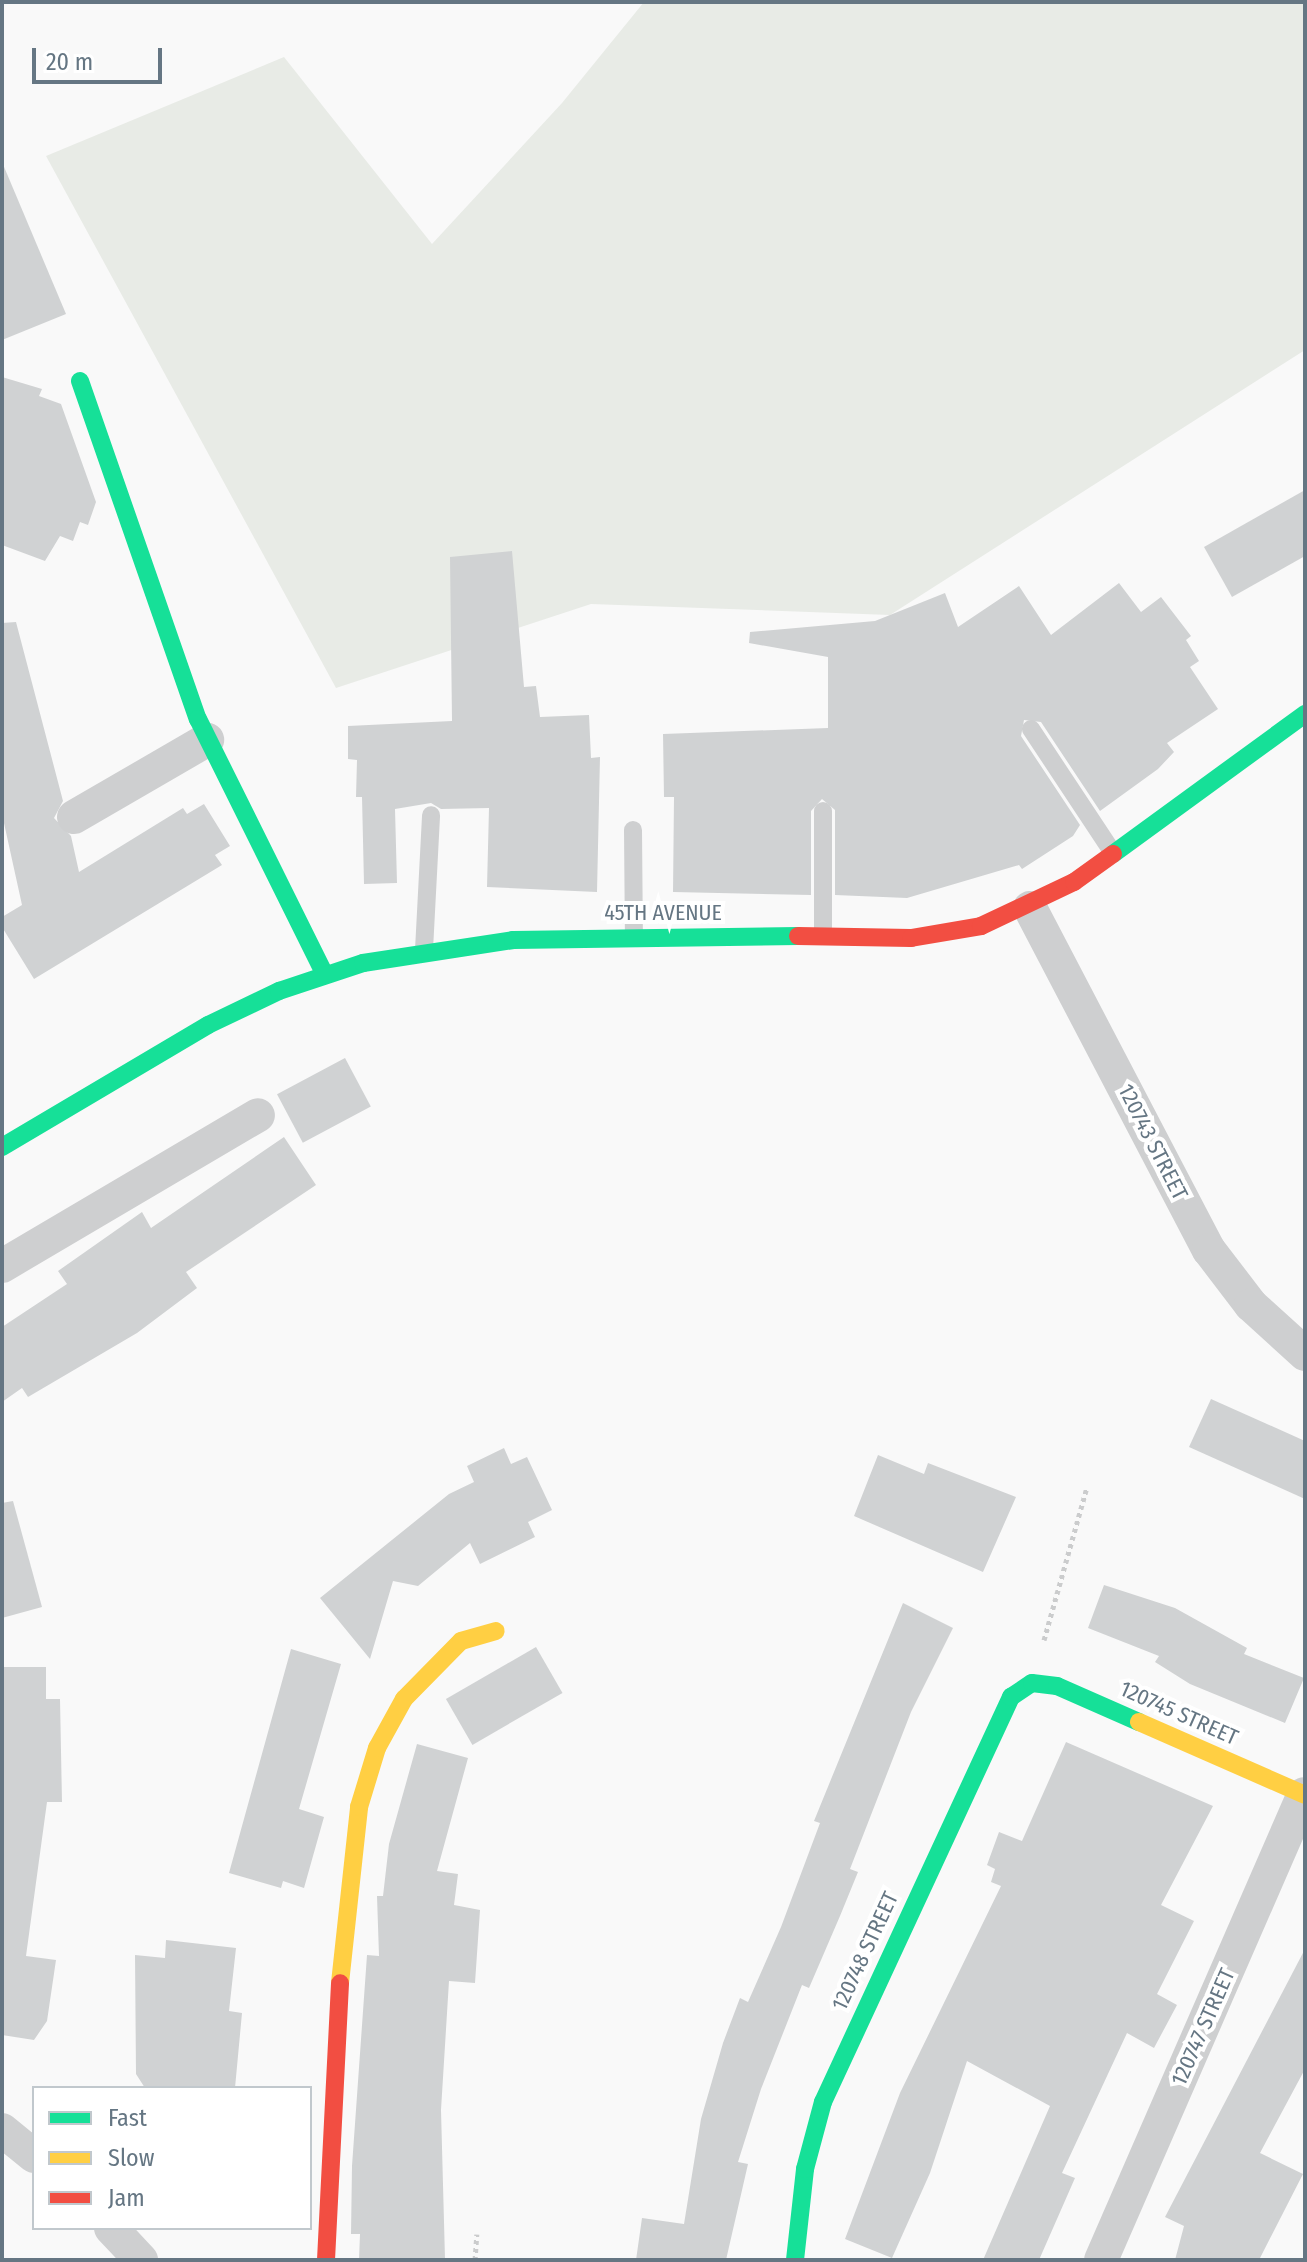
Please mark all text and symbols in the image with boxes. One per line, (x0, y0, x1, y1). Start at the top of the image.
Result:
scale bar (36, 32, 166, 82)
text: 20 m (46, 48, 93, 76)
street label: 45TH AVENUE (604, 900, 722, 926)
street label: 120743 STREET (1113, 1080, 1193, 1204)
street label: 120745 STREET (1116, 1675, 1242, 1751)
street label: 120748 STREET (826, 1888, 904, 2014)
street label: 120747 STREET (1165, 1964, 1241, 2090)
legend (32, 2086, 312, 2230)
text: Fast (108, 2104, 147, 2132)
text: Slow (108, 2144, 154, 2172)
text: Jam (108, 2184, 145, 2212)

